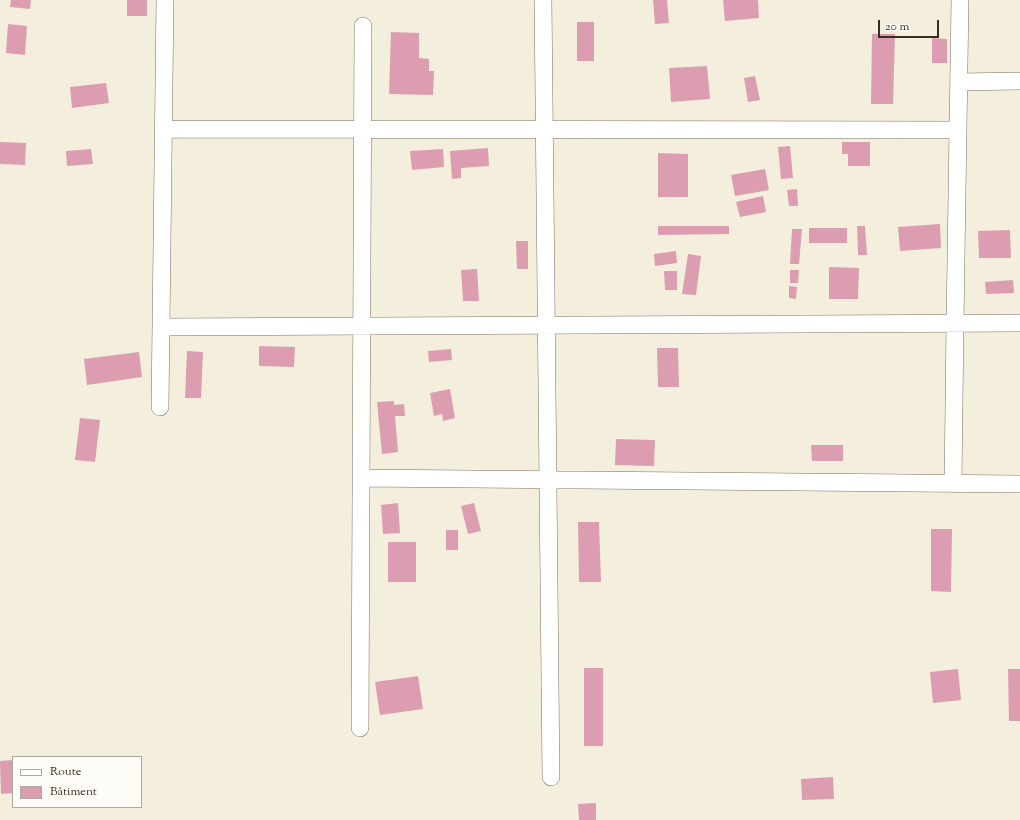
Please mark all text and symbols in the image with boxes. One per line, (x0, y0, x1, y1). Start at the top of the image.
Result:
scale bar (880, 12, 941, 38)
text: 20 m (885, 18, 909, 36)
legend (12, 756, 142, 808)
text: Route (50, 763, 81, 781)
text: Bâtiment (50, 783, 97, 801)

